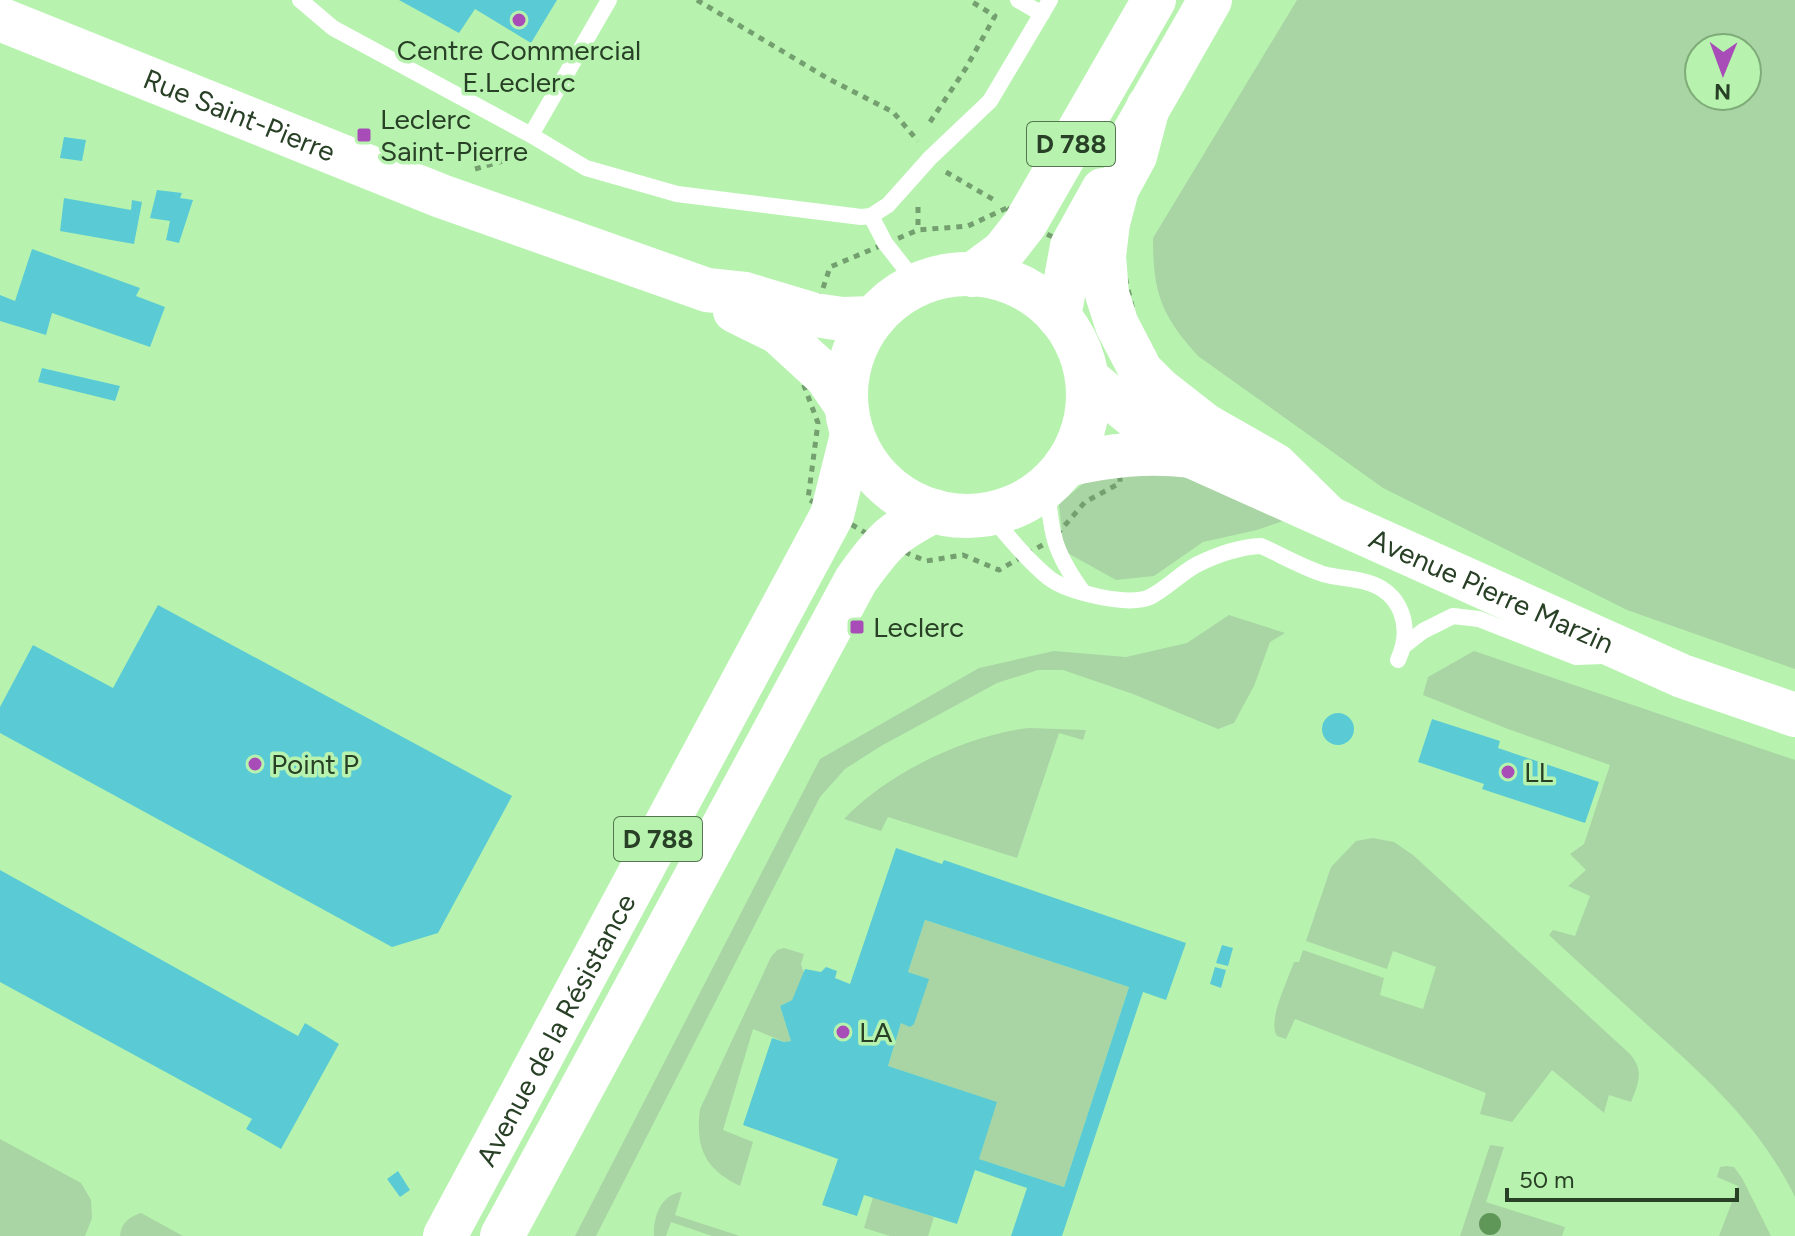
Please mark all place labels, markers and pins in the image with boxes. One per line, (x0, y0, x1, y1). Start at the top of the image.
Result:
marker: Centre Commercial E.Leclerc (510, 11, 528, 29)
place label: Centre Commercial E.Leclerc (397, 33, 641, 99)
place label: Leclerc Saint-Pierre (380, 102, 528, 168)
marker: Leclerc Saint-Pierre (355, 126, 373, 144)
place label: Leclerc (873, 610, 964, 644)
marker: Leclerc (848, 618, 866, 636)
place label: Point P (271, 747, 359, 781)
marker: Point P (246, 755, 264, 773)
place label: LL (1524, 755, 1554, 789)
marker: LL (1499, 763, 1517, 781)
place label: LA (859, 1015, 893, 1049)
marker: LA (834, 1023, 852, 1041)

